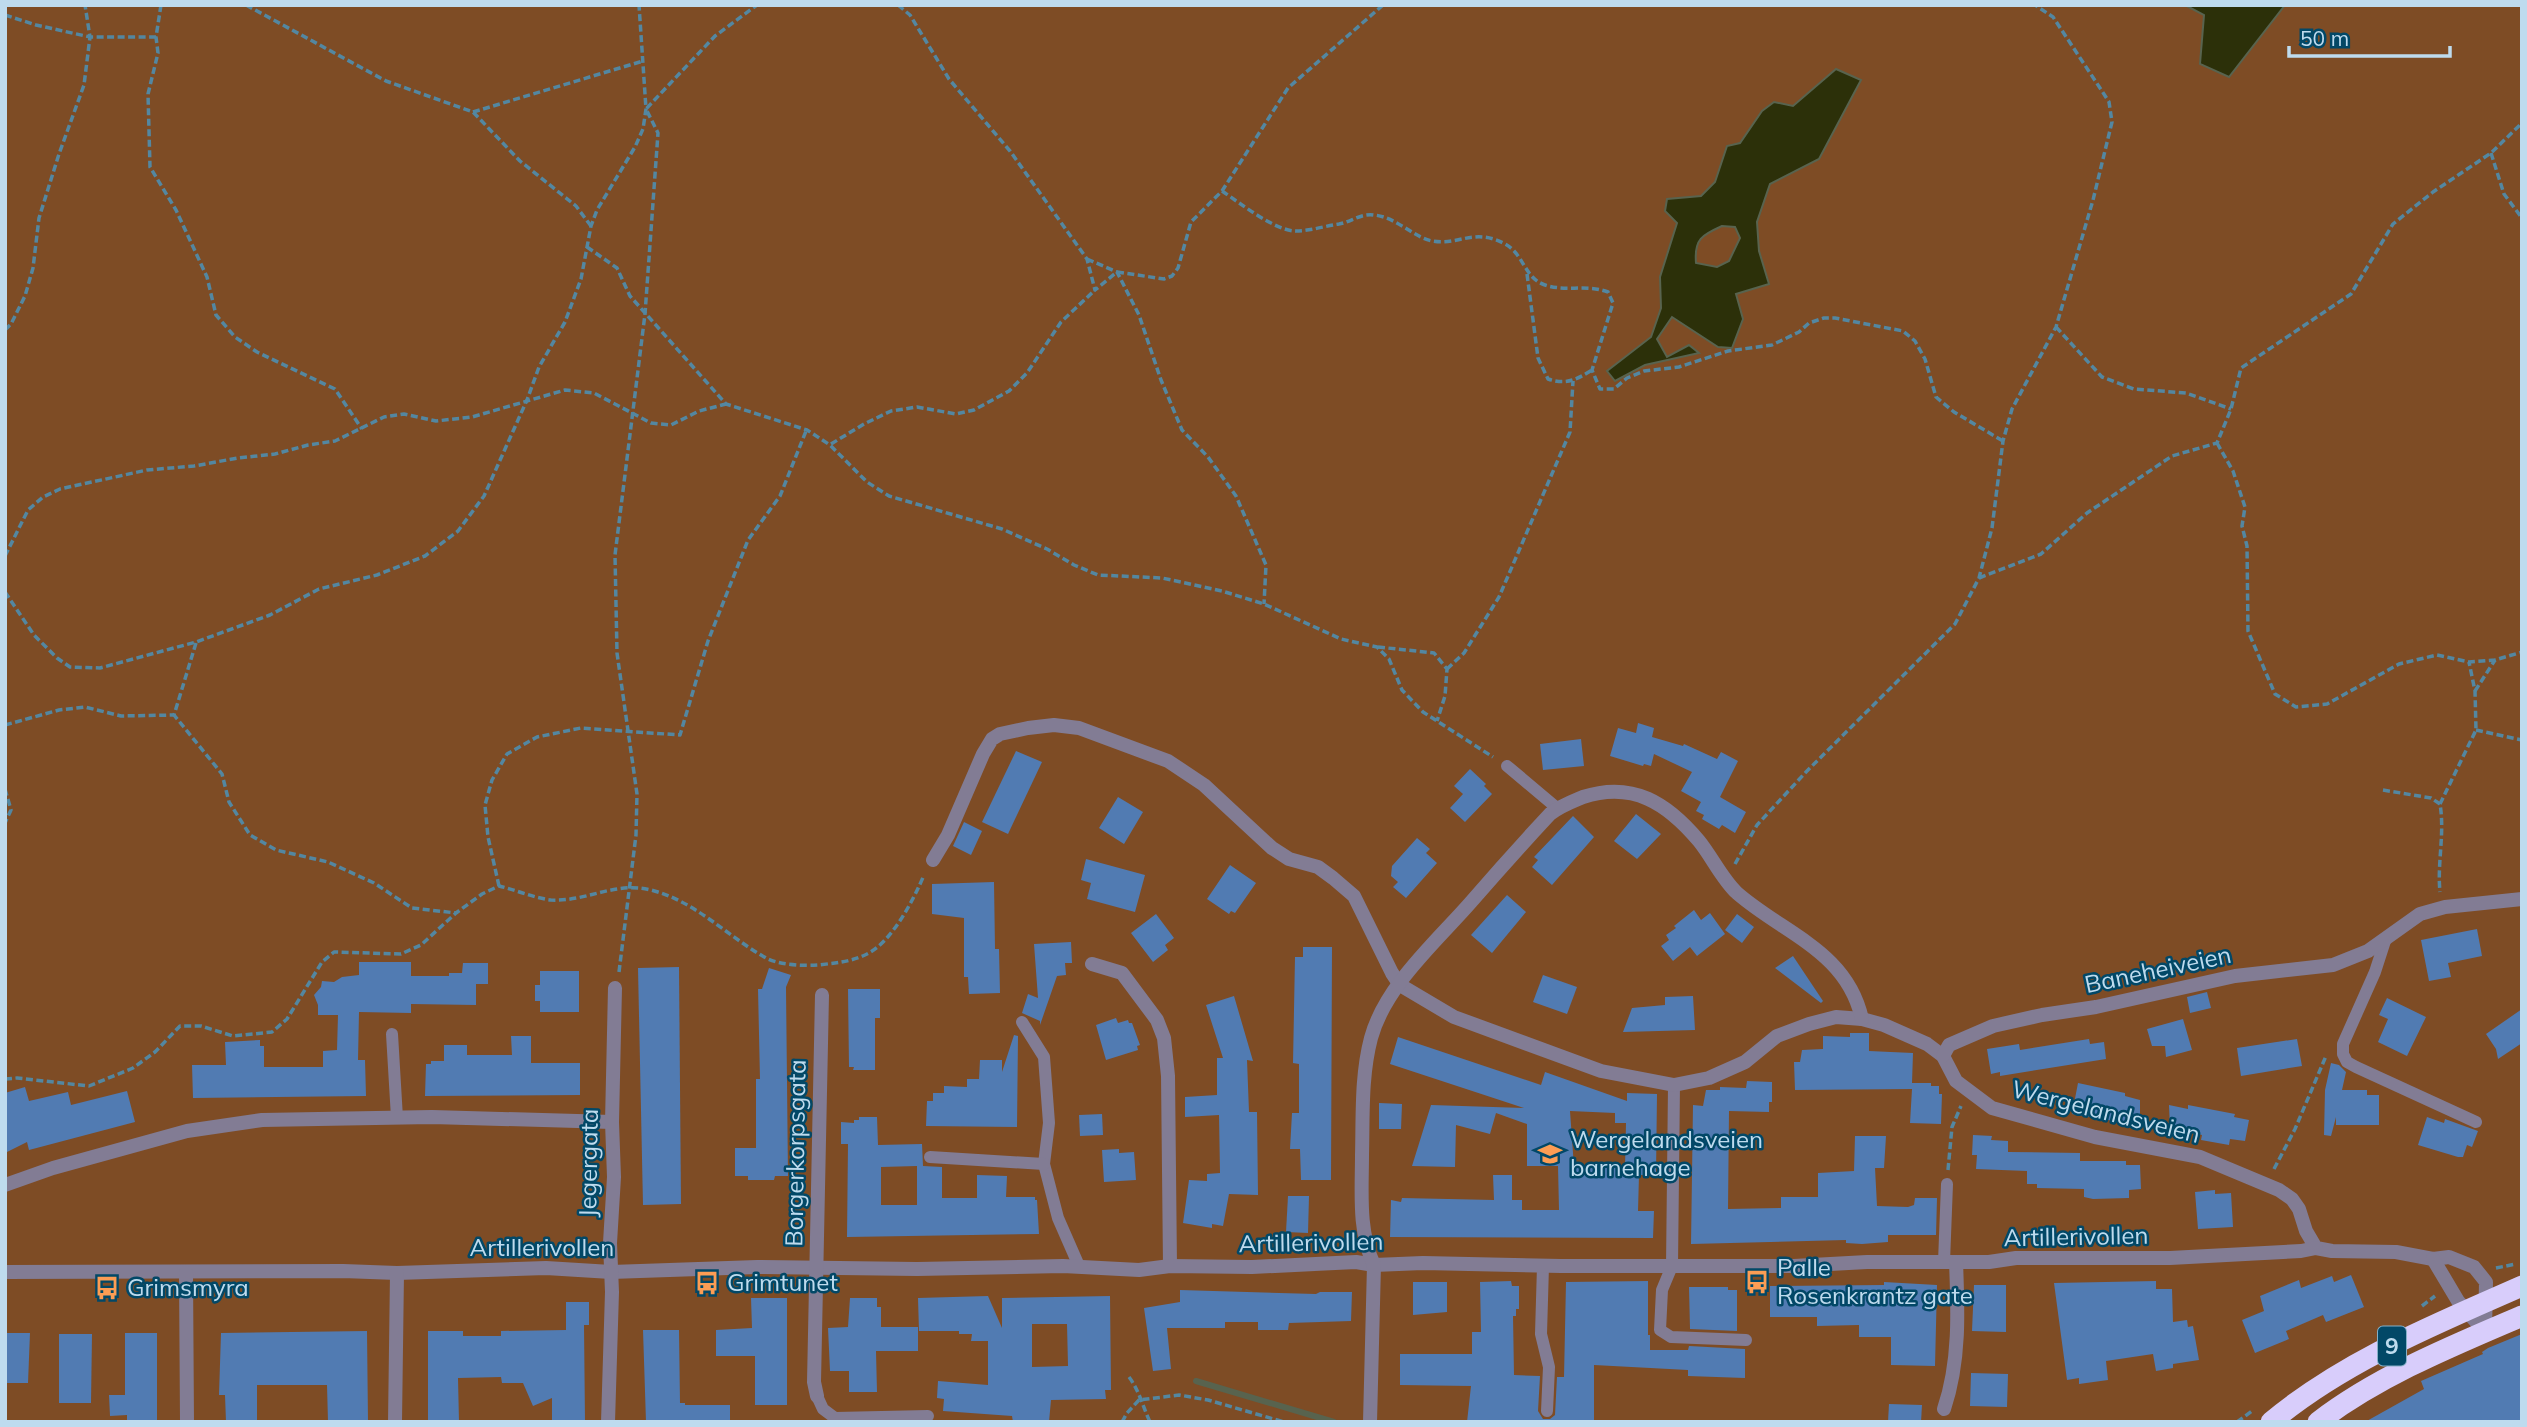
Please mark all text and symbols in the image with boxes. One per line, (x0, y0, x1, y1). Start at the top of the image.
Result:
scale bar (2289, 14, 2450, 58)
text: 50 m (2300, 25, 2349, 51)
street label: Baneheiveien (2082, 939, 2234, 999)
street label: Borgerkorpsgata (778, 1059, 812, 1247)
street label: Wergelandsveien (2009, 1073, 2204, 1149)
street label: Jegergata (572, 1108, 604, 1218)
place label: Wergelandsveien barnehage (1570, 1124, 1763, 1182)
school or university icon: Wergelandsveien barnehage (1536, 1140, 1564, 1168)
street label: Artillerivollen (2003, 1220, 2149, 1252)
street label: Artillerivollen (1238, 1226, 1384, 1258)
street label: Artillerivollen (470, 1232, 614, 1262)
place label: Palle Rosenkrantz gate (1777, 1252, 1973, 1310)
place label: Grimtunet (727, 1267, 838, 1297)
bus stop icon: Palle Rosenkrantz gate (1743, 1268, 1771, 1296)
bus stop icon: Grimtunet (693, 1269, 721, 1297)
place label: Grimsmyra (127, 1272, 249, 1302)
bus stop icon: Grimsmyra (93, 1274, 121, 1302)
road number: 9 (2378, 1326, 2406, 1366)

